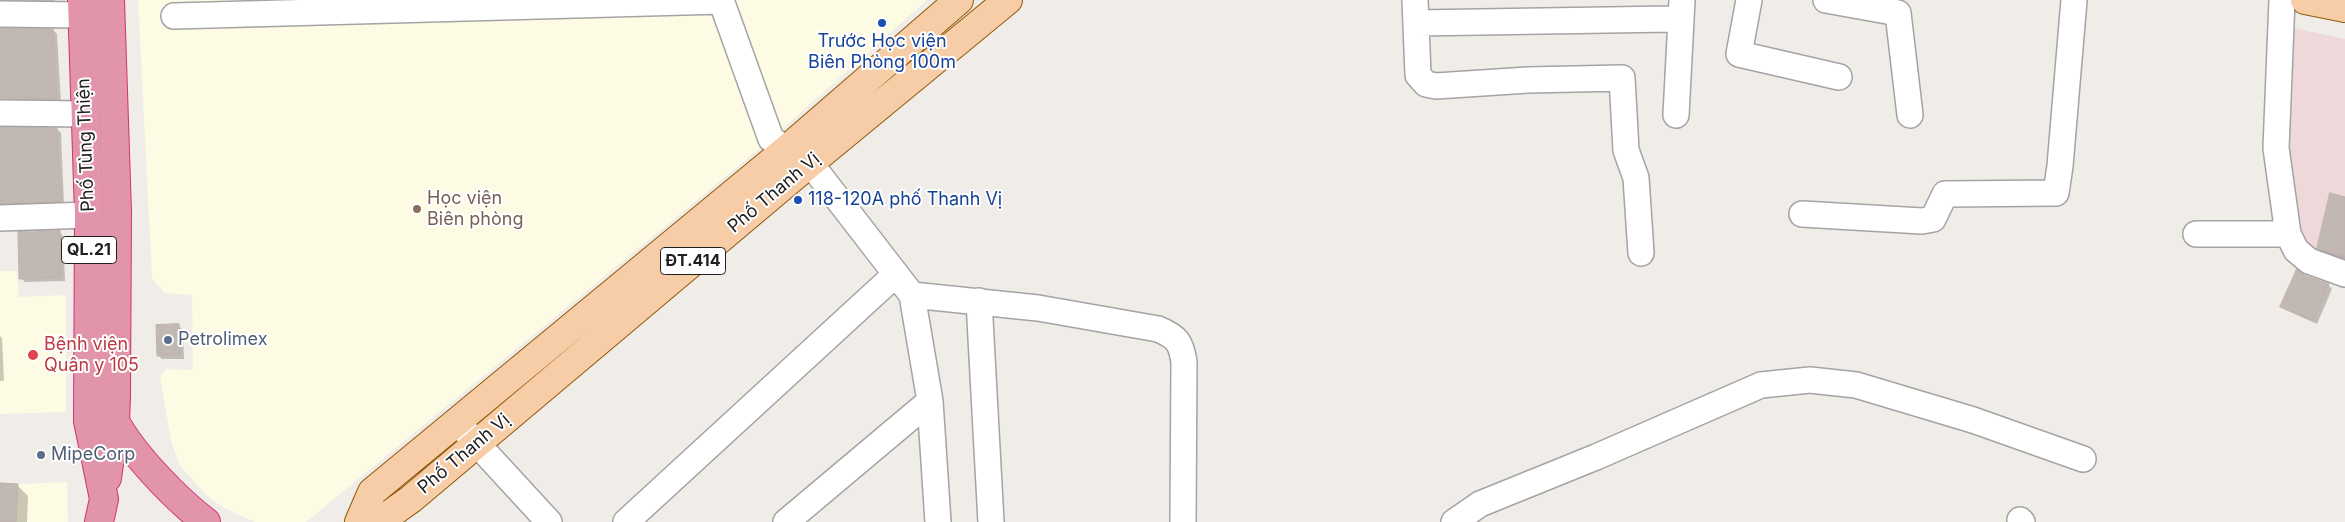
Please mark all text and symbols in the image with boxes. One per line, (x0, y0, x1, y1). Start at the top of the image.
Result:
marker: Trước Học viện Biên Phòng 100m (876, 17, 888, 29)
place label: Trước Học viện Biên Phòng 100m (808, 31, 956, 74)
street label: Phố Tùng Thiện (73, 78, 99, 212)
street label: Phố Thanh Vị (724, 148, 824, 238)
place label: Học viện Biên phòng (427, 188, 523, 230)
place label: 118-120A phố Thanh Vị (808, 189, 1002, 211)
marker: 118-120A phố Thanh Vị (792, 194, 804, 206)
marker: Học viện Biên phòng (411, 203, 423, 215)
road number: QL.21 (62, 236, 116, 264)
road number: ĐT.414 (660, 248, 726, 274)
place label: Petrolimex (178, 329, 267, 351)
place label: Bệnh viện Quân y 105 (44, 334, 139, 376)
marker: Petrolimex (162, 334, 174, 346)
marker: Bệnh viện Quân y 105 (26, 348, 40, 362)
street label: Phố Thanh Vị (414, 409, 514, 499)
place label: MipeCorp (51, 444, 135, 466)
marker: MipeCorp (35, 449, 47, 461)

